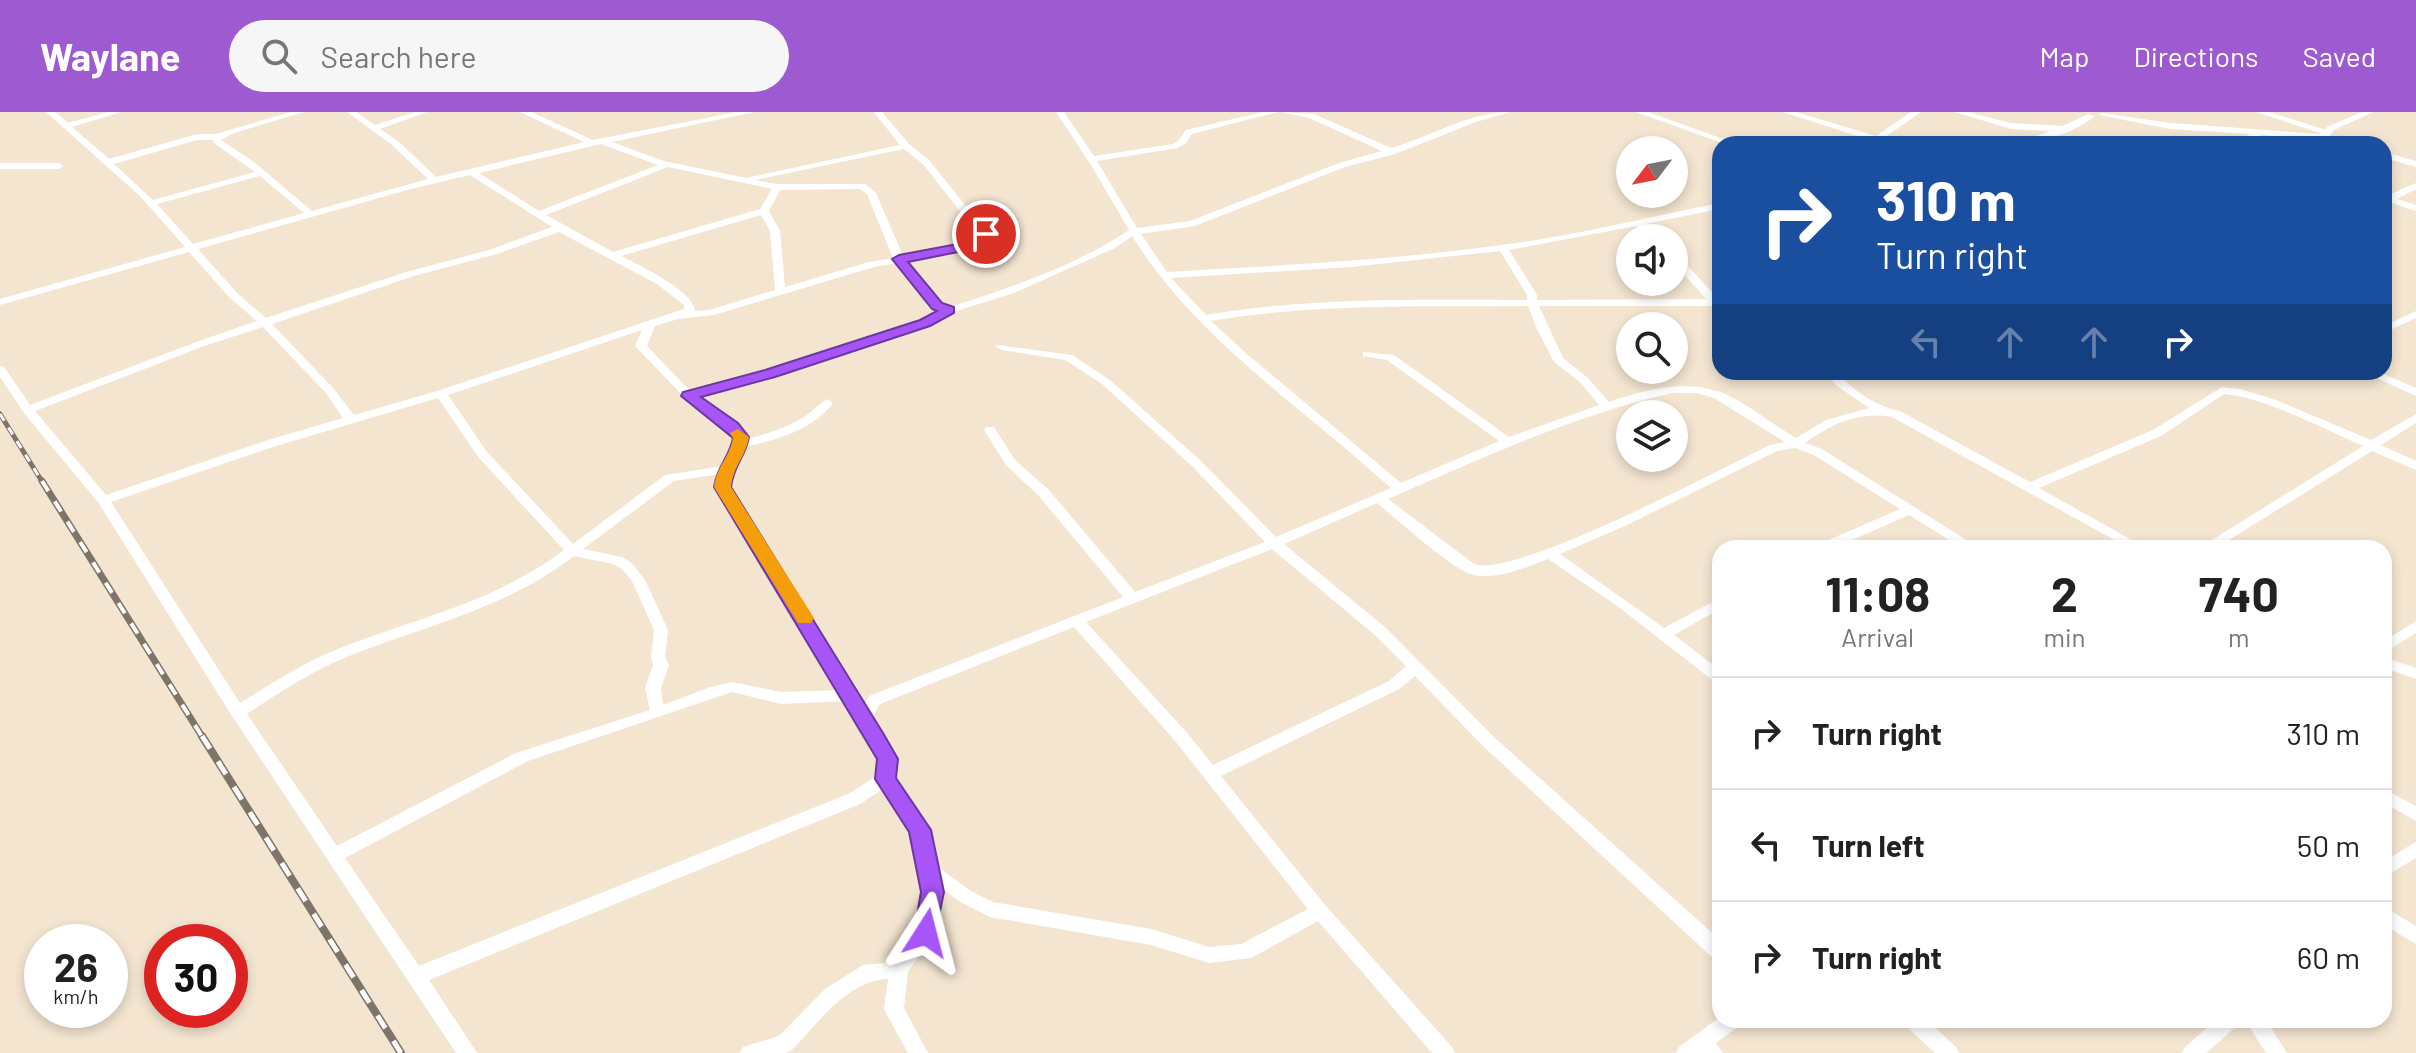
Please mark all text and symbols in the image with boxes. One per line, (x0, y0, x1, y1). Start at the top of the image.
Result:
search box (229, 20, 789, 92)
text: Waylane (40, 33, 181, 79)
icon: search (257, 34, 301, 78)
text: Search here (321, 38, 476, 74)
text: Map (2040, 39, 2089, 73)
text: Directions (2133, 39, 2259, 73)
text: Saved (2303, 39, 2376, 73)
north arrow (1616, 136, 1688, 208)
map controls (1616, 136, 1688, 472)
text: 310 m (1876, 165, 2016, 232)
icon: right (1744, 168, 1848, 272)
pin (952, 200, 1020, 268)
icon: arrive (964, 212, 1008, 256)
button: sound (1616, 224, 1688, 296)
text: Turn right (1876, 233, 2028, 276)
button: search (1616, 312, 1688, 384)
icon: left (1904, 320, 1948, 364)
icon: ahead (1988, 320, 2032, 364)
icon: ahead (2072, 320, 2116, 364)
icon: right (2156, 320, 2200, 364)
button: layers (1616, 400, 1688, 472)
text: 11:08 (1825, 564, 1930, 622)
text: 2 (2051, 564, 2078, 622)
text: 740 (2199, 564, 2279, 622)
text: Arrival (1841, 621, 1914, 652)
text: min (2043, 621, 2086, 652)
text: m (2228, 621, 2250, 652)
icon: right (1744, 711, 1788, 755)
text: Turn right (1812, 715, 1942, 751)
text: 310 m (2287, 715, 2360, 751)
icon: left (1744, 823, 1788, 867)
text: Turn left (1812, 827, 1925, 863)
text: 50 m (2297, 827, 2360, 863)
position arrow (884, 891, 968, 975)
speed limit sign: 30 (144, 924, 248, 1028)
icon: right (1744, 935, 1788, 979)
text: Turn right (1812, 939, 1942, 975)
text: 60 m (2297, 939, 2360, 975)
text: 26 (54, 942, 98, 990)
text: km/h (53, 984, 99, 1008)

